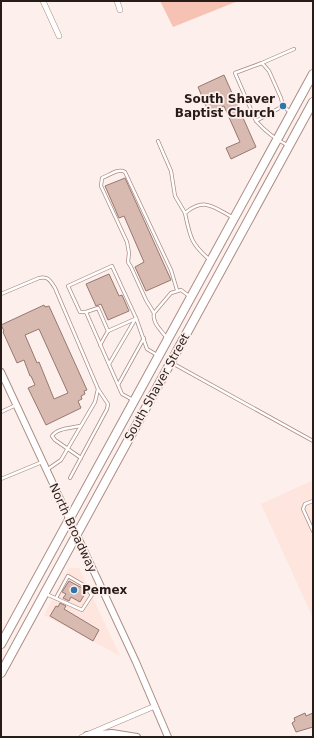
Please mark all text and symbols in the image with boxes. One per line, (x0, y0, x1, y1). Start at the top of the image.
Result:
place label: South Shaver Baptist Church (175, 92, 275, 120)
marker: South Shaver Baptist Church (278, 101, 288, 111)
street label: South Shaver Street (122, 330, 193, 443)
street label: North Broadway (46, 481, 100, 575)
place label: Pemex (82, 583, 128, 597)
marker: Pemex (69, 585, 79, 595)

